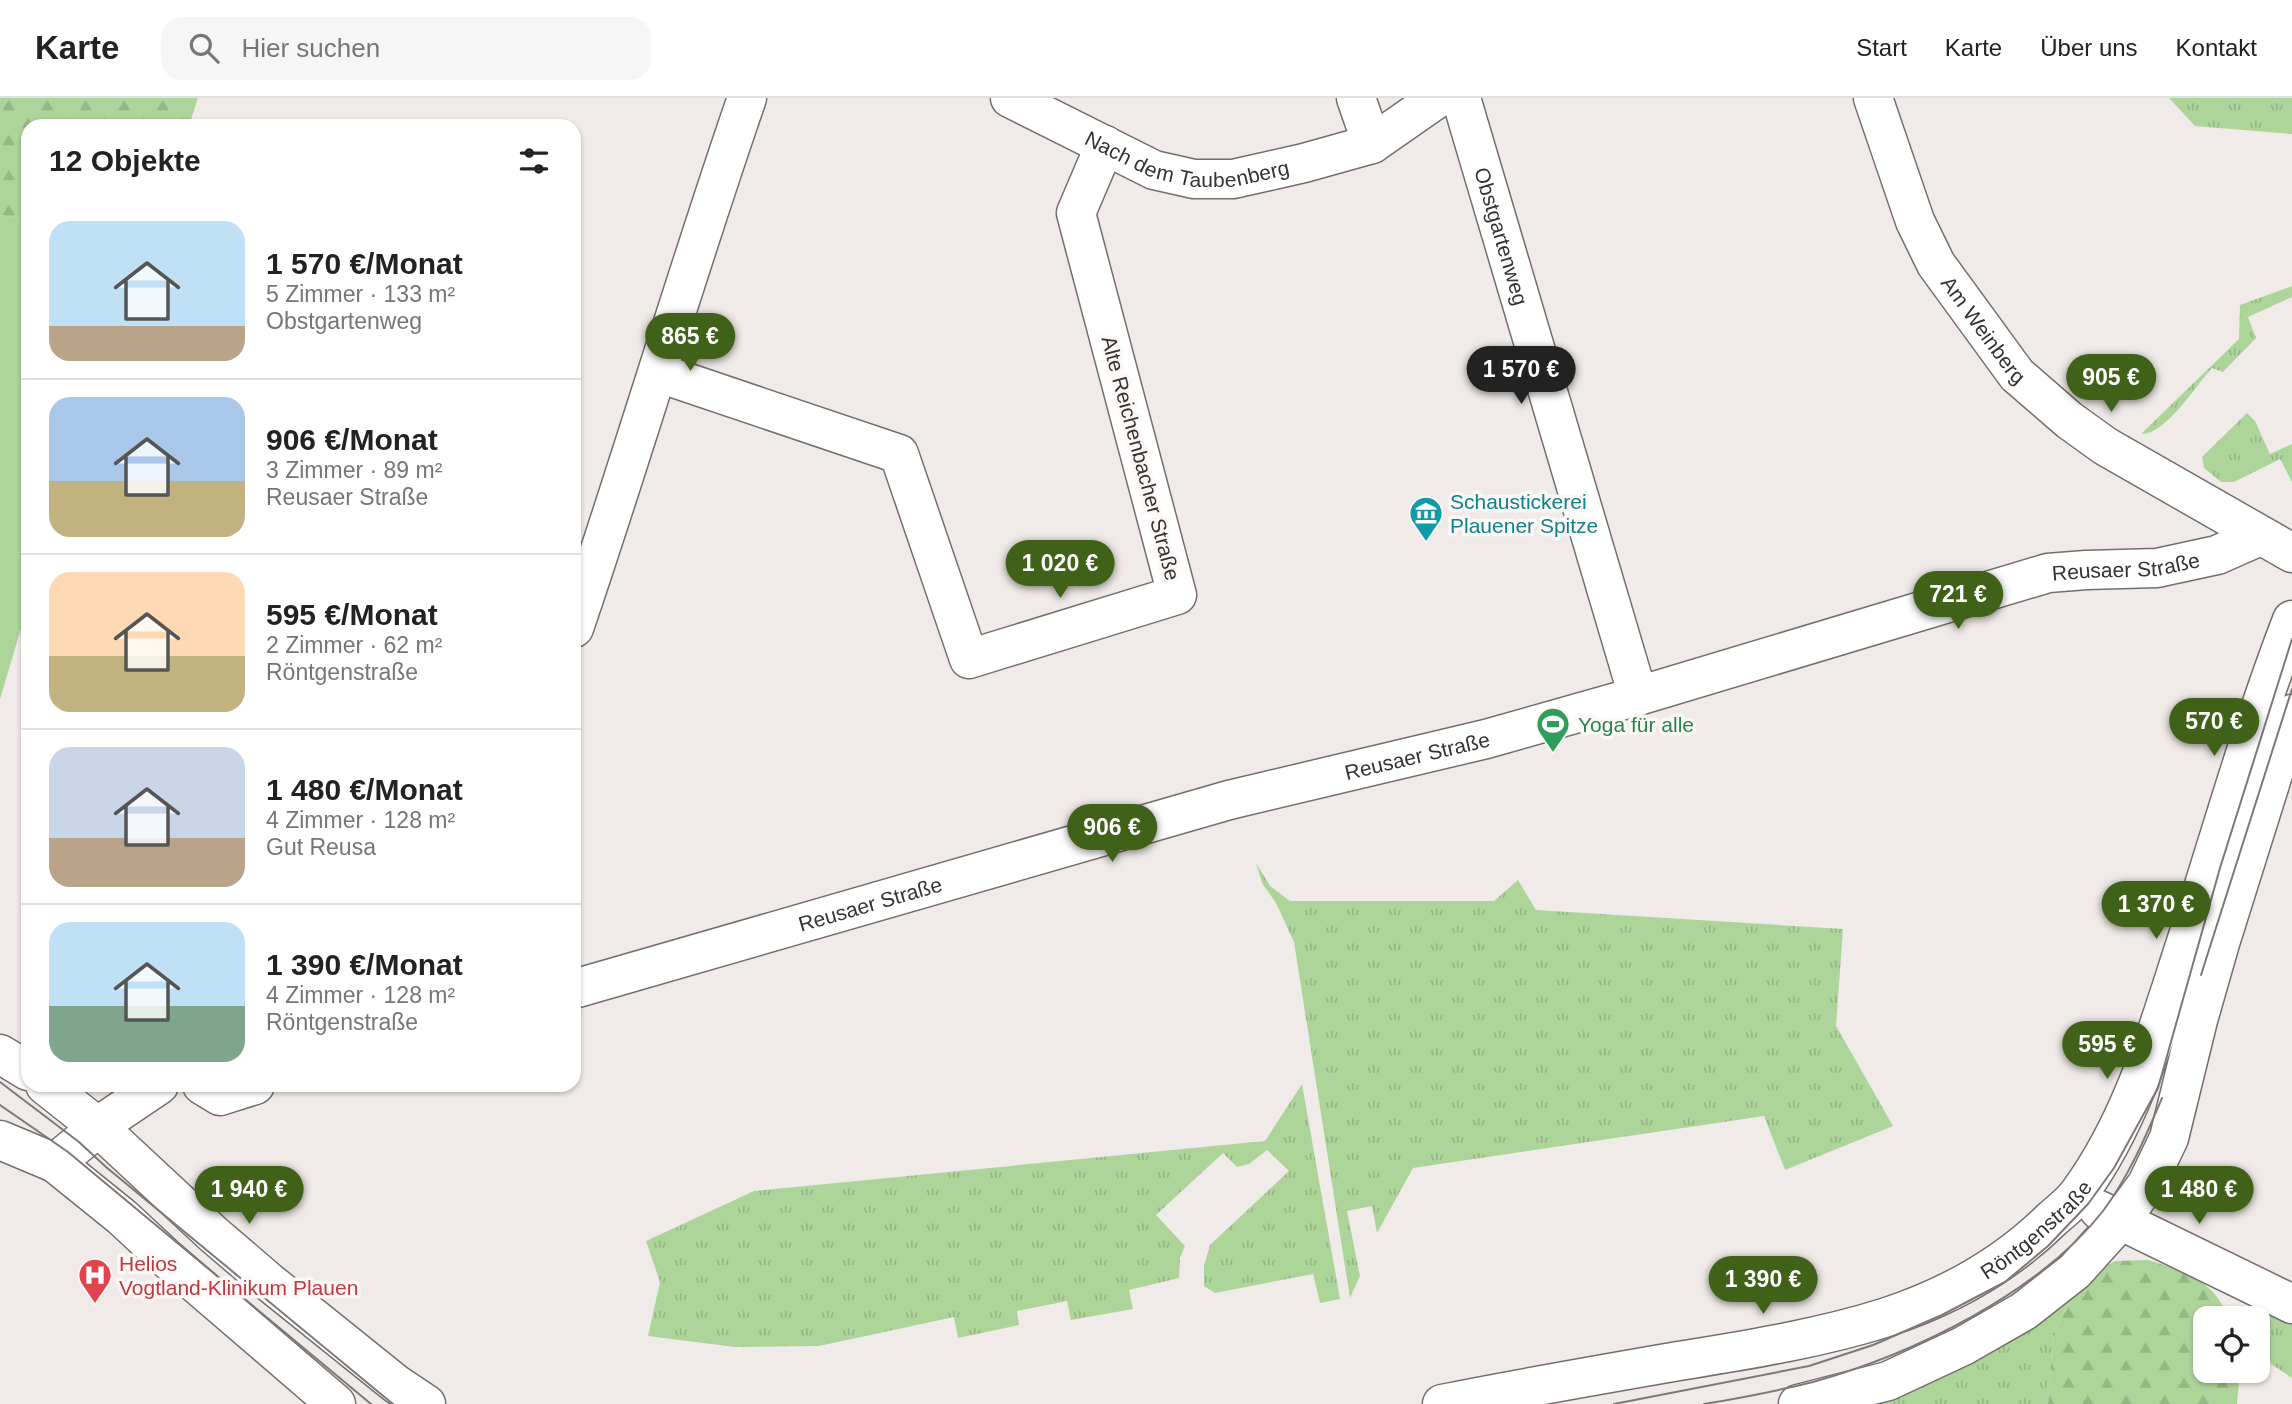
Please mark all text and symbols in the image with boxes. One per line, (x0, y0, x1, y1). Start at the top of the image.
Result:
search box (161, 17, 651, 80)
text: Karte (35, 29, 119, 66)
icon: search (185, 29, 223, 67)
text: Hier suchen (241, 33, 380, 63)
text: Start (1856, 34, 1907, 61)
text: Karte (1945, 34, 2002, 61)
text: Über uns (2040, 34, 2138, 61)
text: Kontakt (2176, 34, 2257, 61)
street label: Nach dem Taubenberg (1082, 126, 1291, 190)
icon: filters (515, 142, 553, 180)
text: 12 Objekte (49, 144, 201, 177)
street label: Obstgartenweg (1471, 164, 1533, 308)
text: 1 570 €/Monat (266, 247, 463, 280)
icon: home (105, 249, 189, 333)
street label: Am Weinberg (1937, 272, 2030, 388)
text: 5 Zimmer · 133 m² (266, 281, 455, 307)
text: Obstgartenweg (266, 308, 422, 334)
pin: 865 € (641, 314, 739, 373)
text: 865 € (661, 323, 719, 349)
street label: Alte Reichenbacher Straße (1097, 333, 1185, 583)
pin: 1 570 € (1456, 346, 1586, 406)
pin: 905 € (2062, 354, 2160, 414)
text: 1 570 € (1483, 356, 1559, 382)
text: 905 € (2082, 364, 2140, 390)
text: 906 €/Monat (266, 423, 438, 456)
icon: home (105, 425, 189, 509)
text: 3 Zimmer · 89 m² (266, 457, 442, 483)
text: Reusaer Straße (266, 484, 428, 510)
place label: Schaustickerei Plauener Spitze (1450, 490, 1598, 537)
museum icon: Schaustickerei Plauener Spitze (1407, 494, 1445, 543)
pin: 1 020 € (995, 540, 1125, 600)
street label: Reusaer Straße (2051, 548, 2202, 584)
text: 1 020 € (1022, 550, 1098, 576)
pin: 721 € (1909, 572, 2007, 631)
text: 721 € (1929, 581, 1987, 607)
text: 595 €/Monat (266, 598, 438, 631)
icon: home (105, 600, 189, 684)
text: 2 Zimmer · 62 m² (266, 632, 442, 658)
text: Röntgenstraße (266, 659, 418, 685)
pin: 570 € (2165, 698, 2263, 758)
sports icon: Yoga für alle (1534, 705, 1572, 754)
text: 570 € (2185, 708, 2243, 734)
place label: Yoga für alle (1578, 713, 1694, 736)
street label: Reusaer Straße (1342, 727, 1492, 784)
text: 1 480 €/Monat (266, 773, 463, 806)
icon: home (105, 775, 189, 859)
pin: 906 € (1063, 804, 1161, 864)
text: 4 Zimmer · 128 m² (266, 807, 455, 833)
text: 906 € (1083, 814, 1141, 840)
text: Gut Reusa (266, 834, 376, 860)
street label: Reusaer Straße (795, 872, 944, 935)
pin: 1 370 € (2091, 882, 2221, 941)
text: 1 370 € (2118, 891, 2194, 917)
text: 1 390 €/Monat (266, 948, 463, 981)
icon: home (105, 950, 189, 1034)
text: 4 Zimmer · 128 m² (266, 982, 455, 1008)
text: Röntgenstraße (266, 1009, 418, 1035)
pin: 595 € (2058, 1021, 2156, 1081)
text: 595 € (2078, 1031, 2136, 1057)
pin: 1 940 € (184, 1166, 314, 1226)
pin: 1 480 € (2134, 1166, 2264, 1226)
text: 1 940 € (211, 1176, 287, 1202)
street label: Röntgenstraße (1976, 1176, 2096, 1283)
text: 1 480 € (2161, 1176, 2237, 1202)
place label: Helios Vogtland-Klinikum Plauen (119, 1252, 358, 1299)
hospital icon: Helios Vogtland-Klinikum Plauen (76, 1256, 114, 1305)
pin: 1 390 € (1698, 1256, 1828, 1316)
text: 1 390 € (1725, 1266, 1801, 1292)
map controls (2193, 1306, 2270, 1383)
button: locate (2193, 1306, 2270, 1383)

